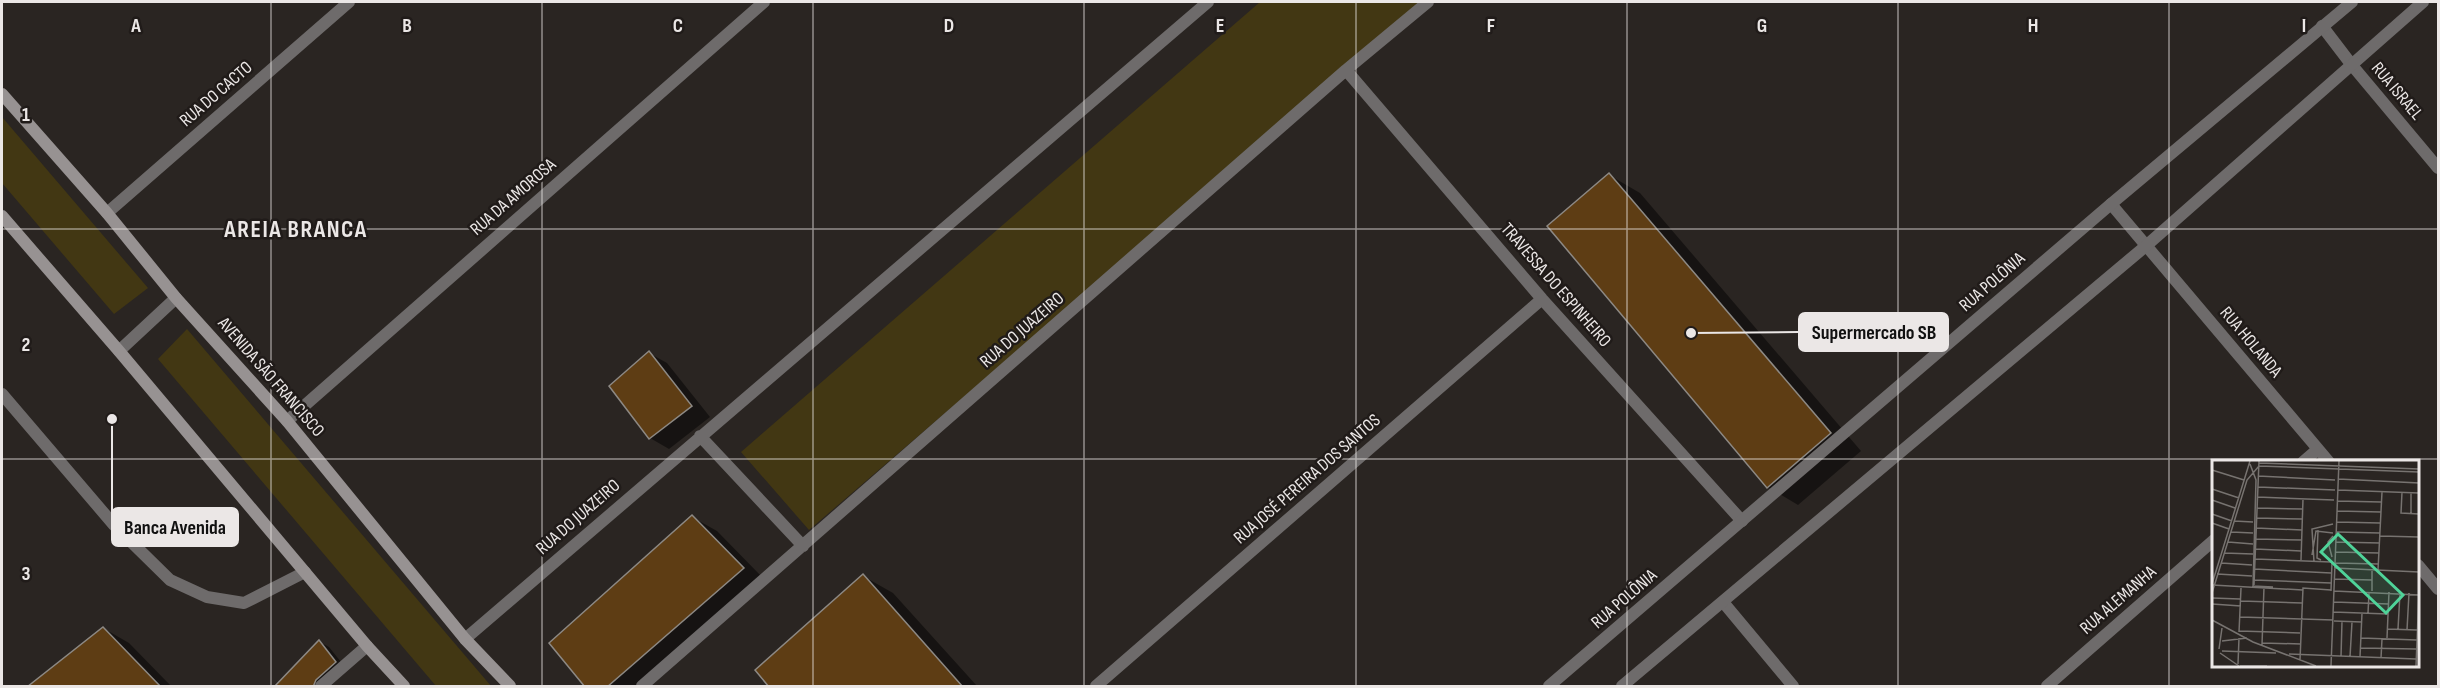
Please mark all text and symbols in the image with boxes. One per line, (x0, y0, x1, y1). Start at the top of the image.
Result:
text: A (130, 14, 141, 38)
text: B (402, 14, 412, 38)
text: C (673, 14, 683, 38)
text: D (944, 14, 954, 38)
text: E (1216, 14, 1224, 38)
text: F (1487, 14, 1495, 38)
text: G (1757, 14, 1767, 38)
text: H (2028, 14, 2038, 38)
text: I (2302, 14, 2306, 38)
street label: RUA DO CACTO (176, 57, 256, 131)
street label: RUA ISRAEL (2367, 58, 2427, 124)
text: 1 (22, 103, 30, 127)
street label: RUA DA AMOROSA (466, 154, 560, 240)
district label: AREIA BRANCA (223, 215, 368, 244)
street label: TRAVESSA DO ESPINHEIRO (1496, 219, 1616, 351)
street label: RUA POLÔNIA (1955, 248, 2029, 316)
street label: RUA DO JUAZEIRO (976, 288, 1068, 372)
street label: RUA HOLANDA (2215, 302, 2287, 382)
street label: AVENIDA SÃO FRANCISCO (213, 312, 329, 441)
callout: Supermercado SB (1799, 313, 1948, 351)
text: Supermercado SB (1812, 321, 1936, 345)
text: 2 (22, 333, 30, 357)
street label: RUA JOSÉ PEREIRA DOS SANTOS (1229, 409, 1385, 548)
inset map (2212, 460, 2419, 667)
street label: RUA DO JUAZEIRO (532, 475, 624, 559)
callout: Banca Avenida (112, 508, 238, 546)
text: Banca Avenida (124, 516, 226, 540)
street label: RUA ALEMANHA (2076, 561, 2160, 639)
text: 3 (22, 562, 31, 586)
street label: RUA POLÔNIA (1587, 565, 1661, 633)

